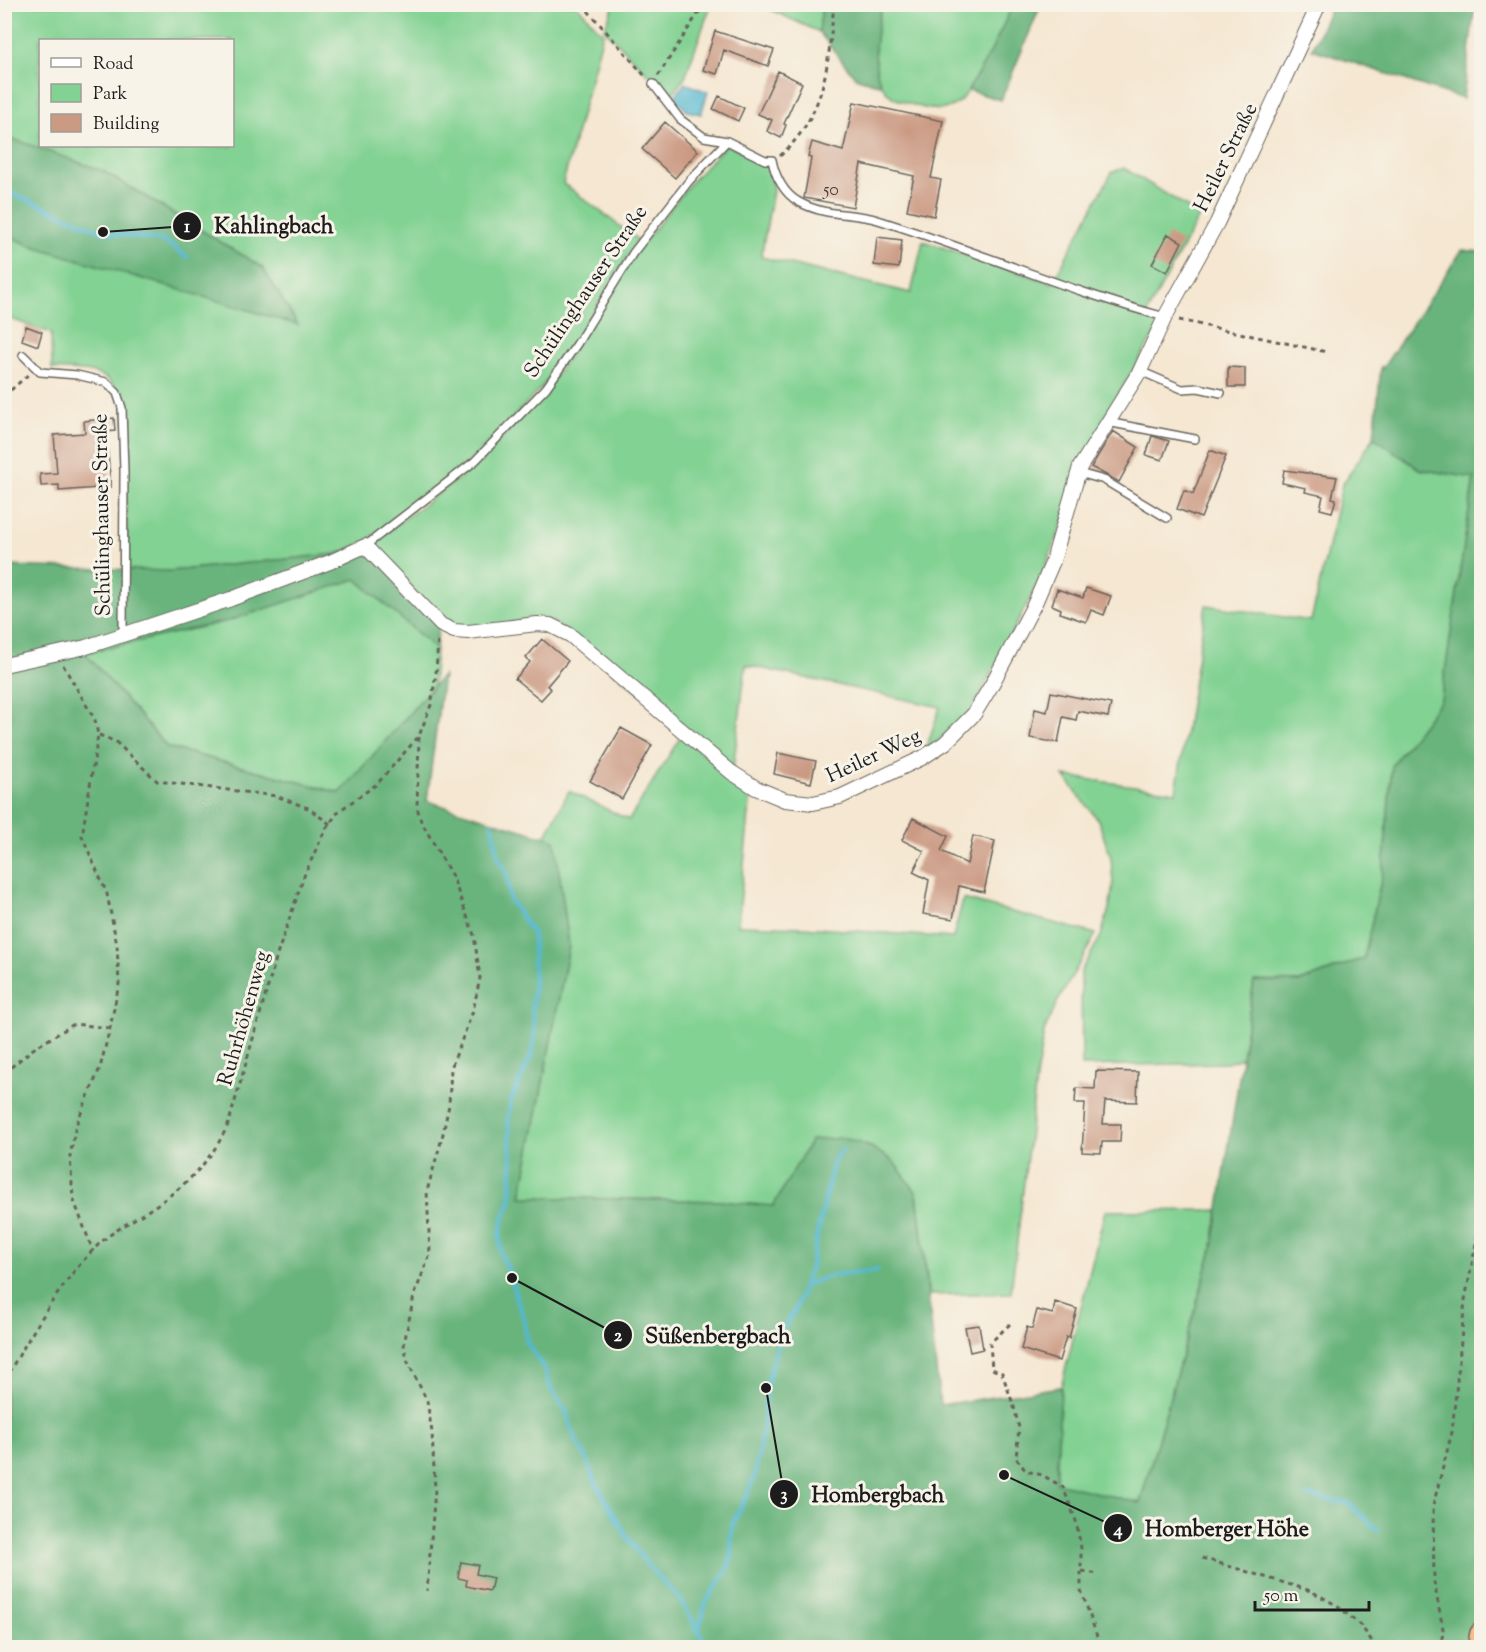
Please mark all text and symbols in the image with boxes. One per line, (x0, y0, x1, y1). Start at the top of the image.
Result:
legend (39, 39, 234, 147)
text: Road (93, 52, 133, 78)
text: Park (93, 82, 128, 108)
street label: Heiler Straße (1187, 98, 1266, 218)
text: Building (93, 112, 159, 138)
house number: 50 (822, 178, 839, 204)
street label: Schülinghauser Straße (518, 200, 656, 385)
callout: Kahlingbach (172, 206, 346, 246)
text: Kahlingbach (214, 212, 334, 244)
text: 1 (184, 215, 191, 241)
street label: Schülinghauser Straße (86, 413, 120, 617)
street label: Heiler Weg (822, 722, 926, 792)
street label: Ruhrhöhenweg (211, 948, 278, 1089)
callout: Süßenbergbach (603, 1315, 803, 1355)
text: Süßenbergbach (645, 1322, 791, 1354)
text: 2 (614, 1324, 623, 1350)
callout: Hombergbach (769, 1474, 956, 1514)
text: Hombergbach (811, 1481, 945, 1513)
text: 3 (780, 1483, 788, 1509)
callout: Homberger Höhe (1103, 1508, 1321, 1548)
text: Homberger Höhe (1145, 1515, 1309, 1547)
text: 4 (1112, 1518, 1123, 1544)
scale bar (1255, 1574, 1369, 1612)
text: 50 m (1263, 1584, 1299, 1610)

